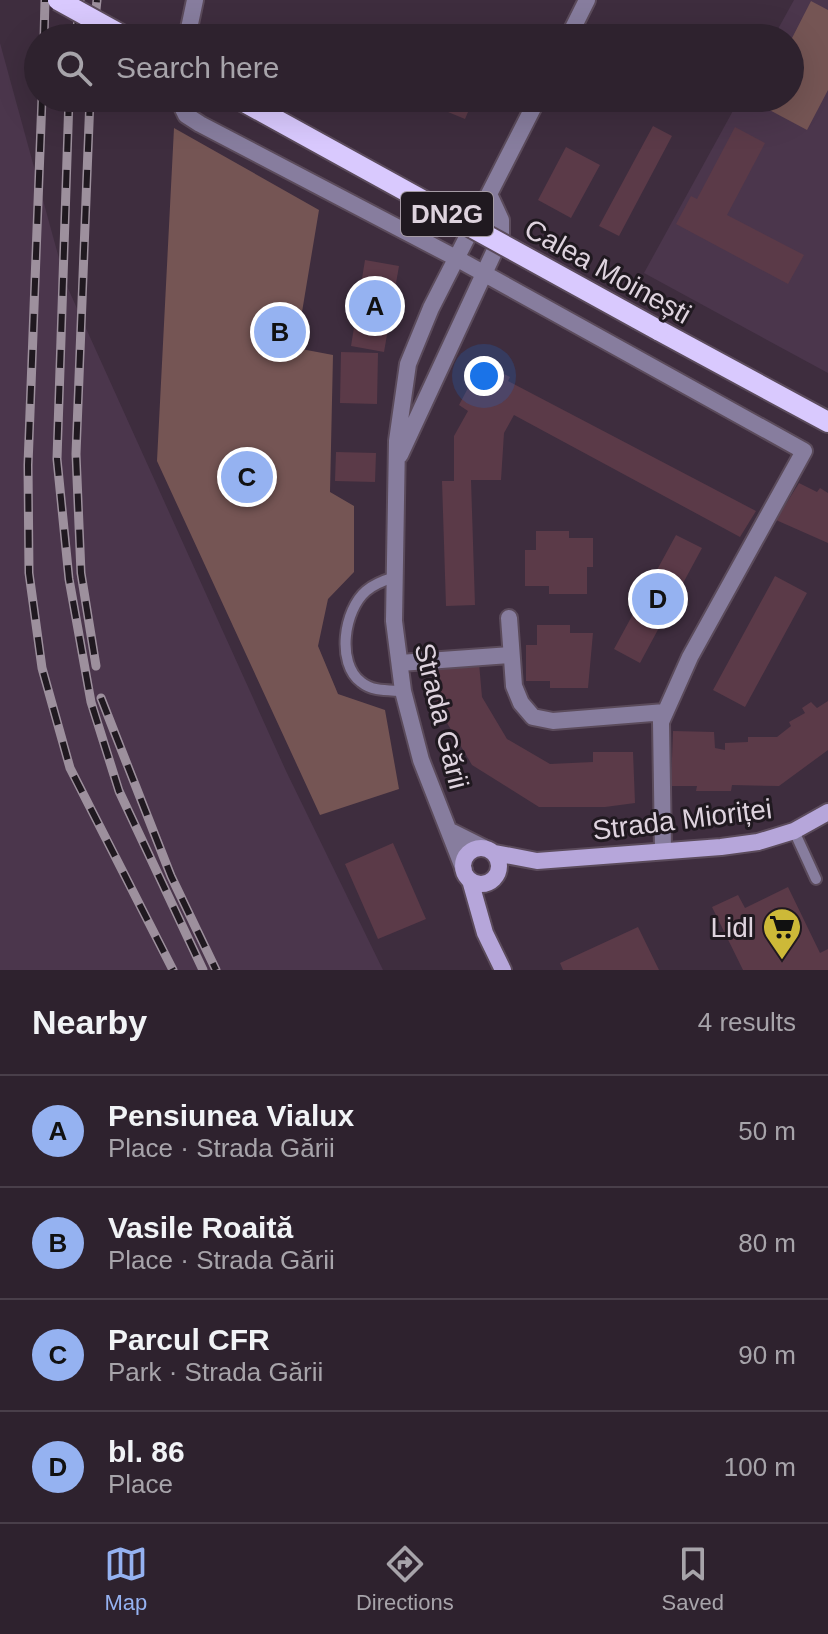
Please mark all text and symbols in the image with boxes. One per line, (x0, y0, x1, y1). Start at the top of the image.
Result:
search box (24, 24, 804, 112)
icon: search (52, 46, 96, 90)
text: Search here (116, 51, 279, 84)
road number: DN2G (401, 192, 493, 236)
street label: Calea Moinești (519, 213, 696, 330)
pin: A (349, 276, 401, 336)
pin: B (254, 302, 306, 362)
your location (464, 356, 504, 396)
pin: C (221, 447, 273, 507)
pin: D (632, 569, 684, 629)
street label: Strada Gării (408, 640, 475, 792)
street label: Strada Mioriței (591, 793, 774, 846)
supermarket icon: Lidl (761, 906, 803, 961)
place label: Lidl (710, 912, 754, 943)
text: Nearby (32, 1003, 147, 1041)
text: 4 results (698, 1007, 796, 1037)
text: Pensiunea Vialux (108, 1099, 354, 1132)
text: A (49, 1116, 67, 1146)
text: 50 m (738, 1116, 796, 1146)
text: Place · Strada Gării (108, 1133, 335, 1163)
text: Vasile Roaită (108, 1211, 293, 1244)
text: B (49, 1228, 67, 1258)
text: 80 m (738, 1228, 796, 1258)
text: Place · Strada Gării (108, 1245, 335, 1275)
text: Parcul CFR (108, 1323, 270, 1356)
text: C (49, 1340, 67, 1370)
text: 90 m (738, 1340, 796, 1370)
text: Park · Strada Gării (108, 1357, 323, 1387)
text: bl. 86 (108, 1435, 185, 1468)
text: D (49, 1452, 67, 1482)
text: 100 m (724, 1452, 796, 1482)
text: Place (108, 1469, 173, 1499)
tab: Map (104, 1542, 148, 1616)
tab: Directions (356, 1542, 454, 1616)
tab: Saved (662, 1542, 724, 1616)

